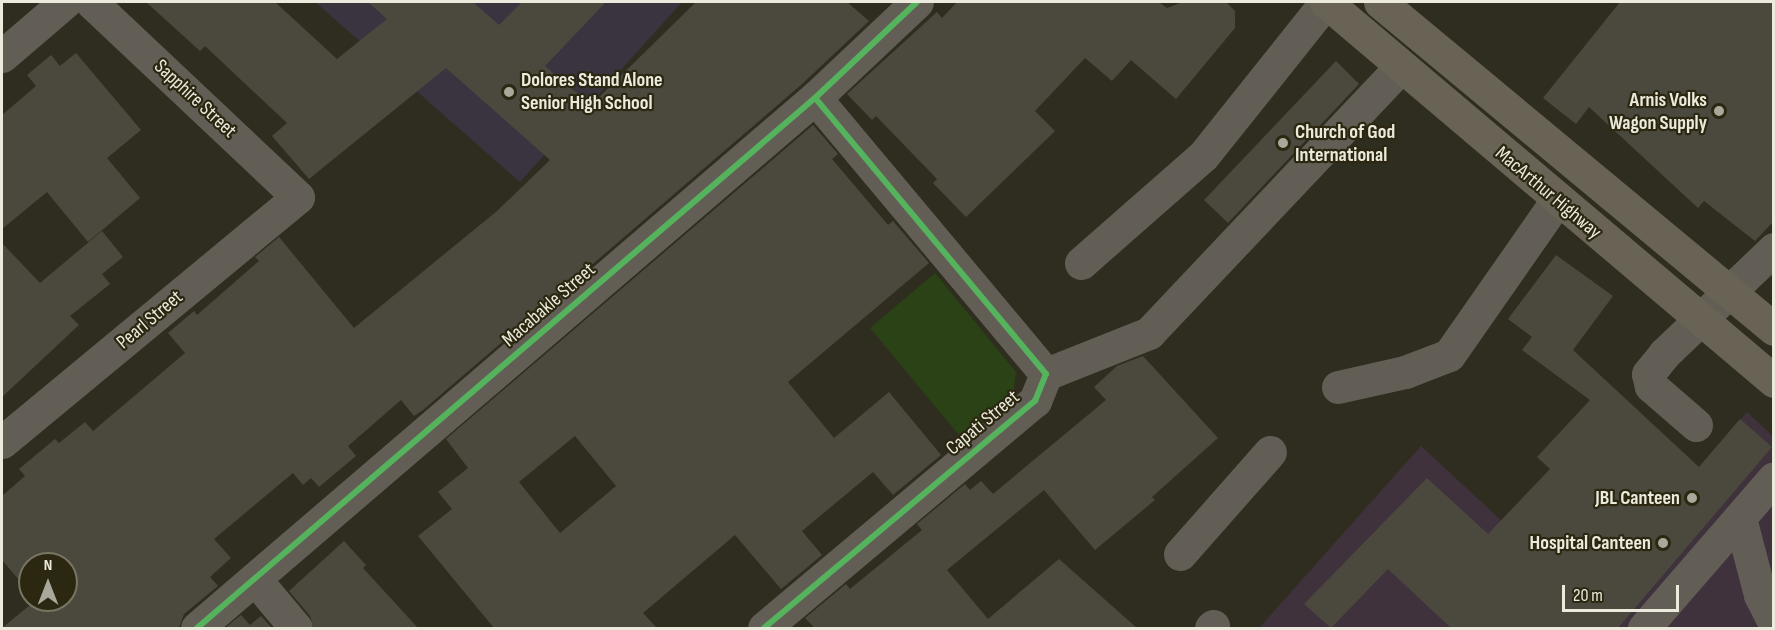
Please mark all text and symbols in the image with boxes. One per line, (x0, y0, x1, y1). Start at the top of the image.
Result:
street label: Sapphire Street (149, 55, 241, 143)
place label: Dolores Stand Alone Senior High School (521, 68, 663, 115)
marker: Dolores Stand Alone Senior High School (502, 85, 516, 99)
place label: Arnis Volks Wagon Supply (1609, 88, 1707, 135)
marker: Arnis Volks Wagon Supply (1712, 104, 1726, 118)
place label: Church of God International (1295, 120, 1395, 167)
marker: Church of God International (1276, 136, 1290, 150)
street label: MacArthur Highway (1490, 142, 1606, 244)
street label: Macabakle Street (497, 258, 601, 352)
street label: Pearl Street (112, 285, 188, 355)
street label: Capati Street (941, 385, 1025, 461)
place label: JBL Canteen (1595, 486, 1680, 510)
marker: JBL Canteen (1685, 491, 1699, 505)
place label: Hospital Canteen (1530, 531, 1651, 555)
marker: Hospital Canteen (1656, 536, 1670, 550)
north arrow (18, 552, 78, 612)
text: N (44, 556, 52, 575)
scale bar (1565, 573, 1682, 611)
text: 20 m (1573, 585, 1603, 606)

